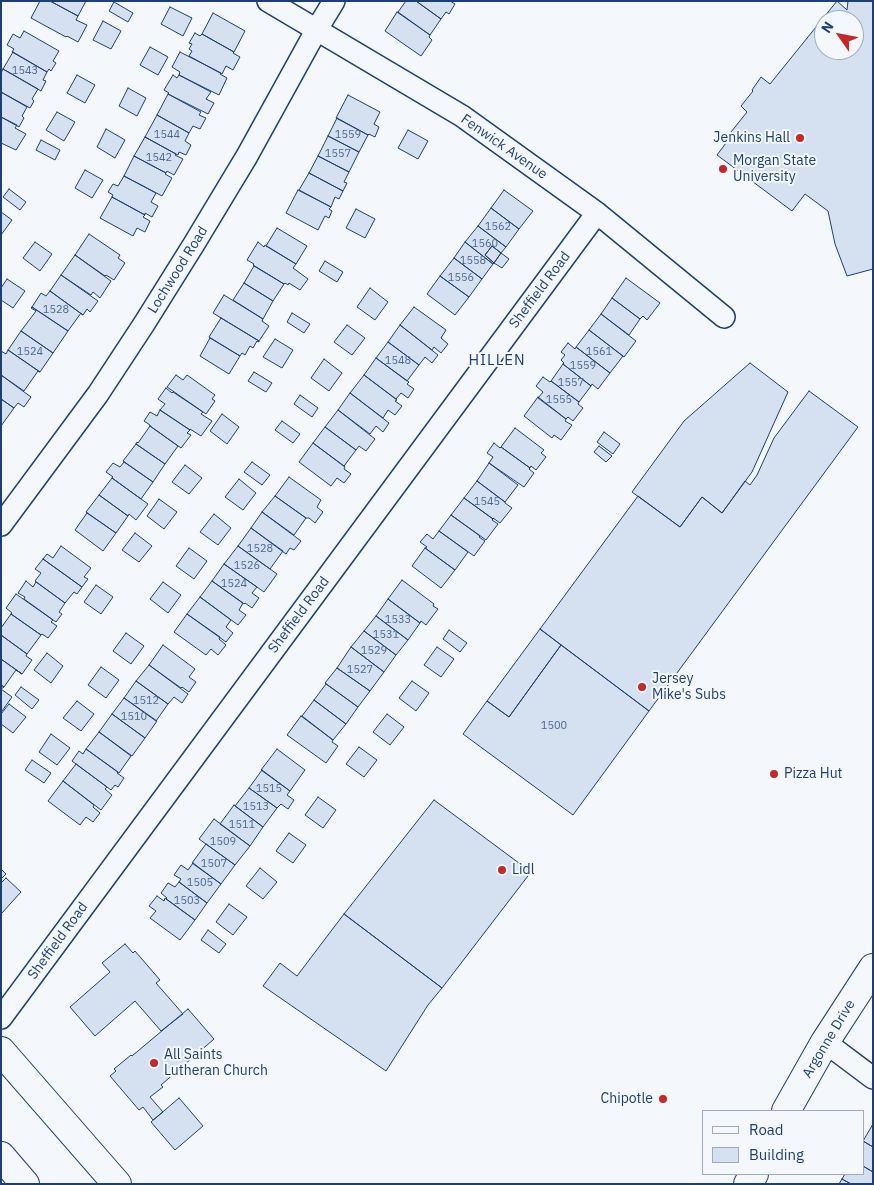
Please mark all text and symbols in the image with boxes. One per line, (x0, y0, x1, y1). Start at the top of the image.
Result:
north arrow (814, 10, 864, 60)
text: N (817, 18, 838, 37)
house number: 1543 (12, 64, 38, 78)
street label: Fenwick Avenue (458, 111, 550, 183)
house number: 1544 (154, 128, 180, 142)
house number: 1559 (335, 128, 361, 142)
place label: Jenkins Hall (713, 130, 790, 146)
marker: Jenkins Hall (794, 132, 806, 144)
house number: 1557 (325, 147, 351, 161)
house number: 1542 (146, 151, 172, 165)
place label: Morgan State University (733, 153, 816, 186)
marker: Morgan State University (717, 163, 729, 175)
house number: 1562 (485, 220, 511, 234)
street label: Lochwood Road (144, 223, 212, 317)
house number: 1560 (472, 237, 498, 251)
street label: Sheffield Road (506, 248, 574, 332)
house number: 1558 (460, 254, 486, 268)
house number: 1556 (448, 271, 474, 285)
house number: 1528 (43, 303, 69, 317)
house number: 1524 (17, 345, 43, 359)
house number: 1561 (586, 345, 612, 359)
district label: HILLEN (468, 352, 526, 370)
house number: 1548 (385, 354, 411, 368)
house number: 1559 (570, 359, 596, 373)
house number: 1557 (558, 376, 584, 390)
house number: 1555 (546, 393, 572, 407)
house number: 1545 (474, 495, 500, 509)
house number: 1528 (247, 542, 273, 556)
house number: 1526 (234, 559, 260, 573)
street label: Sheffield Road (265, 573, 333, 657)
house number: 1524 (221, 577, 247, 591)
house number: 1533 (385, 613, 411, 627)
house number: 1531 (373, 628, 399, 642)
house number: 1529 (361, 644, 387, 658)
house number: 1527 (347, 663, 373, 677)
place label: Jersey Mike's Subs (652, 671, 726, 704)
marker: Jersey Mike's Subs (636, 681, 648, 693)
house number: 1512 (133, 694, 159, 708)
house number: 1510 (121, 710, 147, 724)
house number: 1500 (541, 719, 567, 733)
place label: Pizza Hut (784, 766, 843, 782)
marker: Pizza Hut (768, 768, 780, 780)
house number: 1515 (256, 782, 282, 796)
house number: 1513 (243, 800, 269, 814)
house number: 1511 (229, 818, 255, 832)
house number: 1509 (210, 835, 236, 849)
house number: 1507 (201, 857, 227, 871)
place label: Lidl (512, 862, 534, 878)
marker: Lidl (496, 864, 508, 876)
house number: 1505 (187, 876, 213, 890)
house number: 1503 (174, 894, 200, 908)
street label: Sheffield Road (24, 899, 92, 983)
street label: Argonne Drive (799, 997, 859, 1081)
place label: All Saints Lutheran Church (164, 1047, 268, 1080)
marker: All Saints Lutheran Church (148, 1057, 160, 1069)
place label: Chipotle (600, 1091, 653, 1107)
marker: Chipotle (657, 1093, 669, 1105)
legend (702, 1110, 864, 1175)
text: Road (749, 1120, 784, 1139)
text: Building (749, 1145, 804, 1164)

